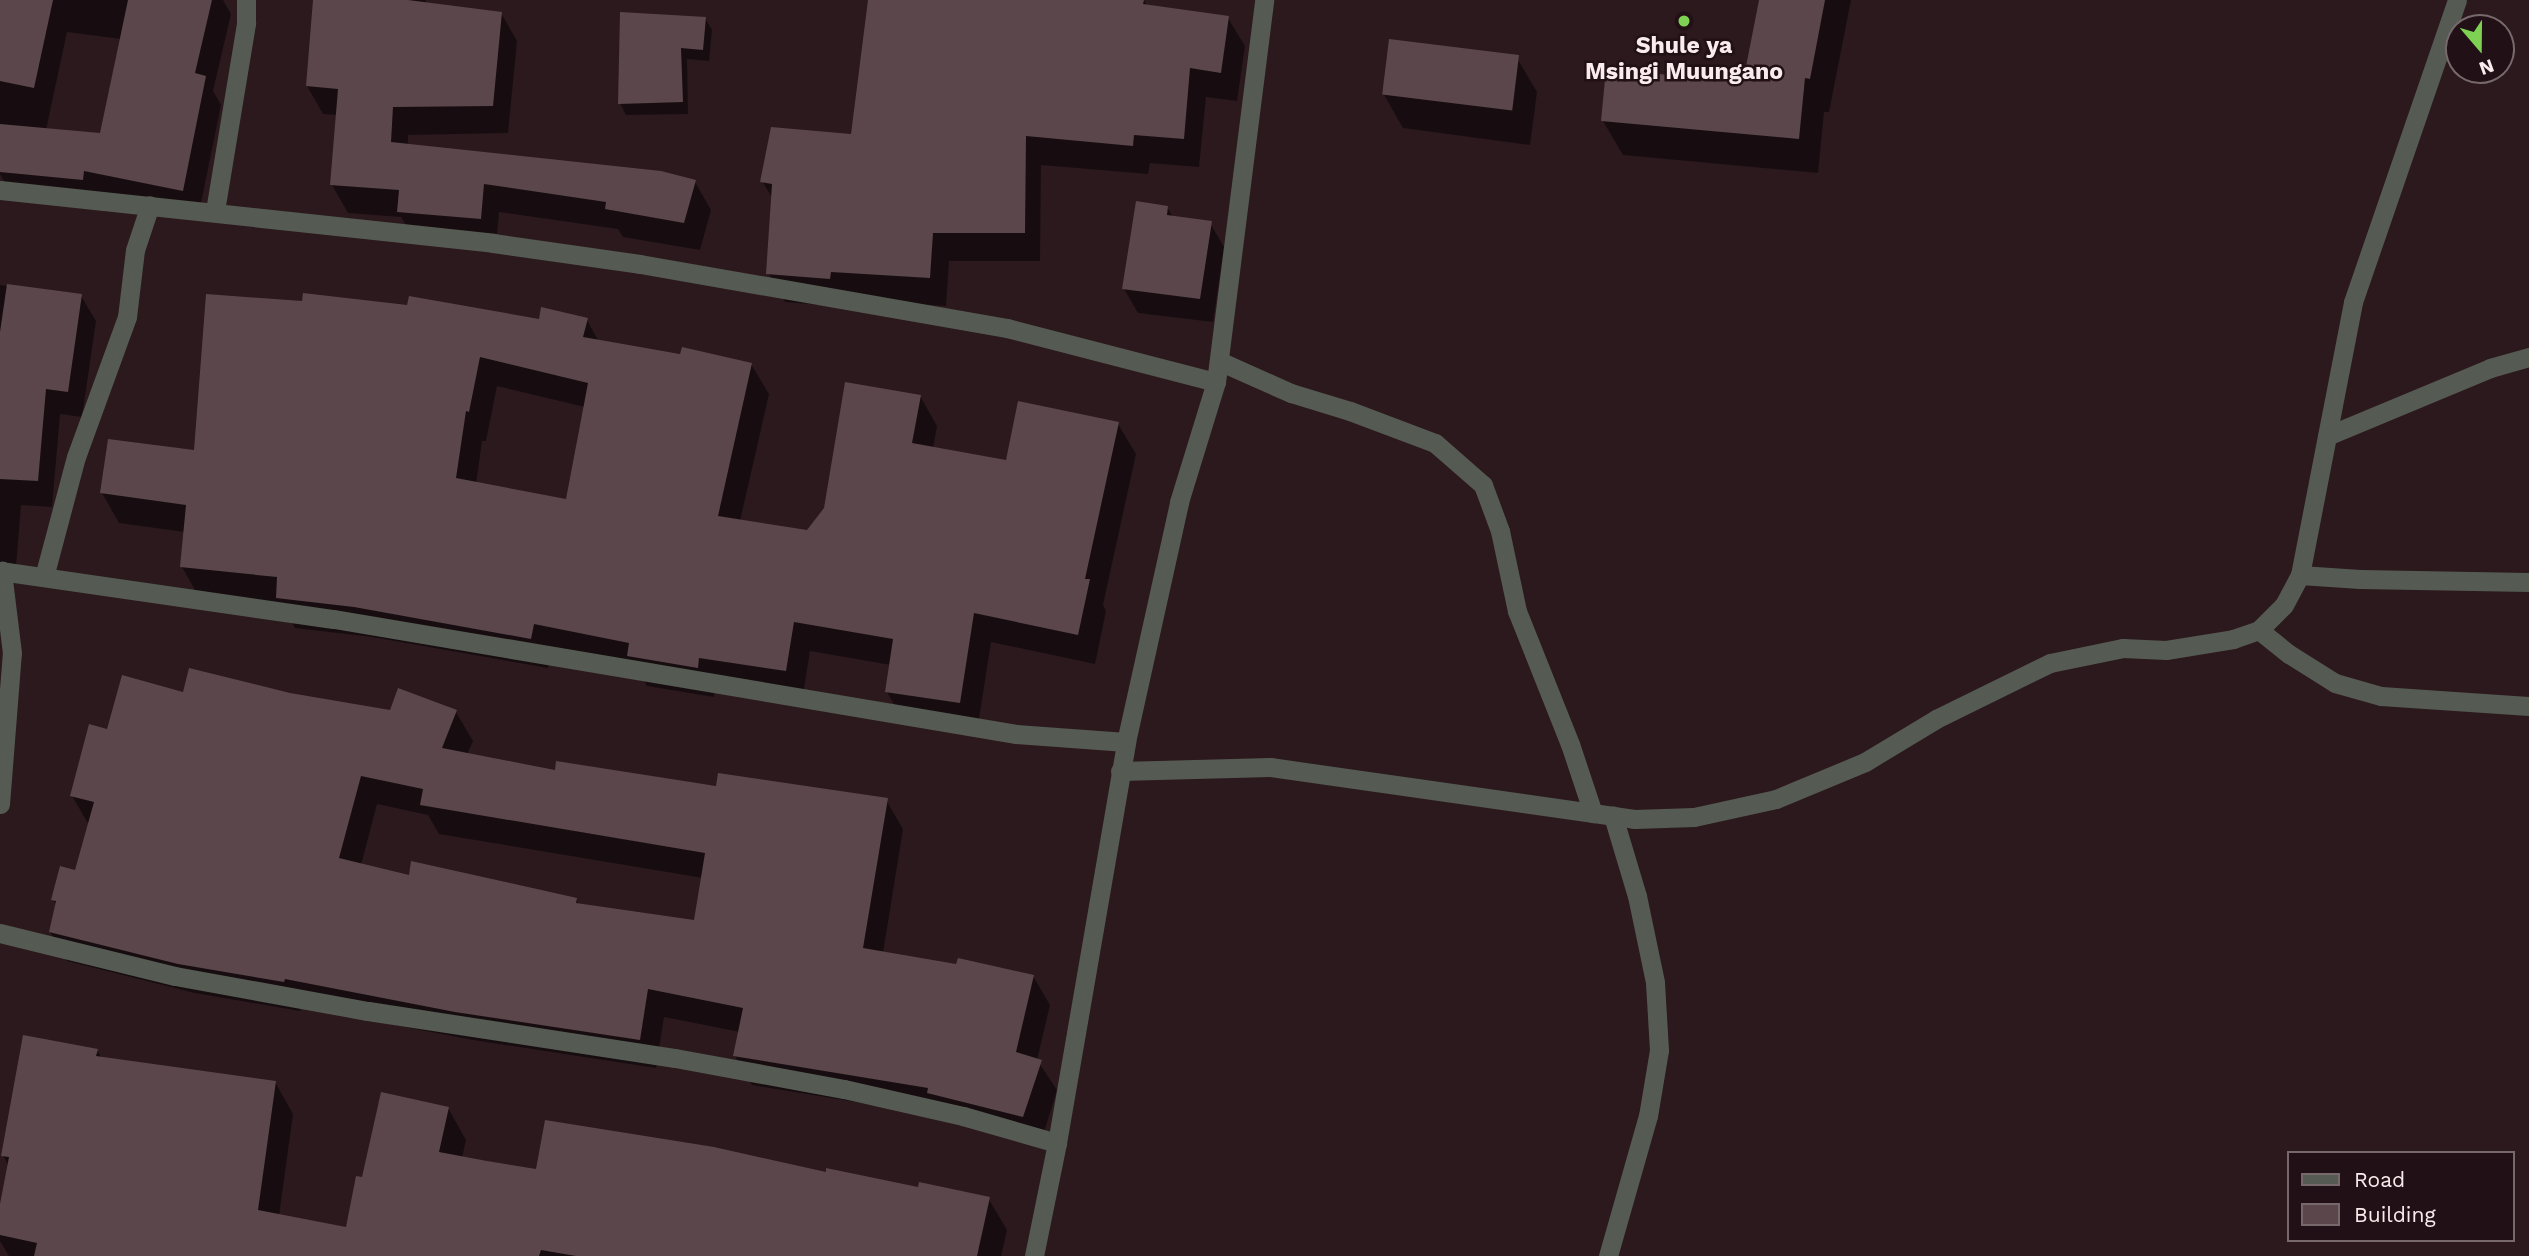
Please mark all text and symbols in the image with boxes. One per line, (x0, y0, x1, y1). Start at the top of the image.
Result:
marker: Shule ya Msingi Muungano (1676, 13, 1692, 29)
north arrow (2445, 14, 2515, 84)
place label: Shule ya Msingi Muungano (1585, 32, 1783, 86)
text: N (2476, 54, 2497, 81)
legend (2288, 1151, 2515, 1242)
text: Road (2354, 1167, 2405, 1192)
text: Building (2354, 1202, 2436, 1227)

